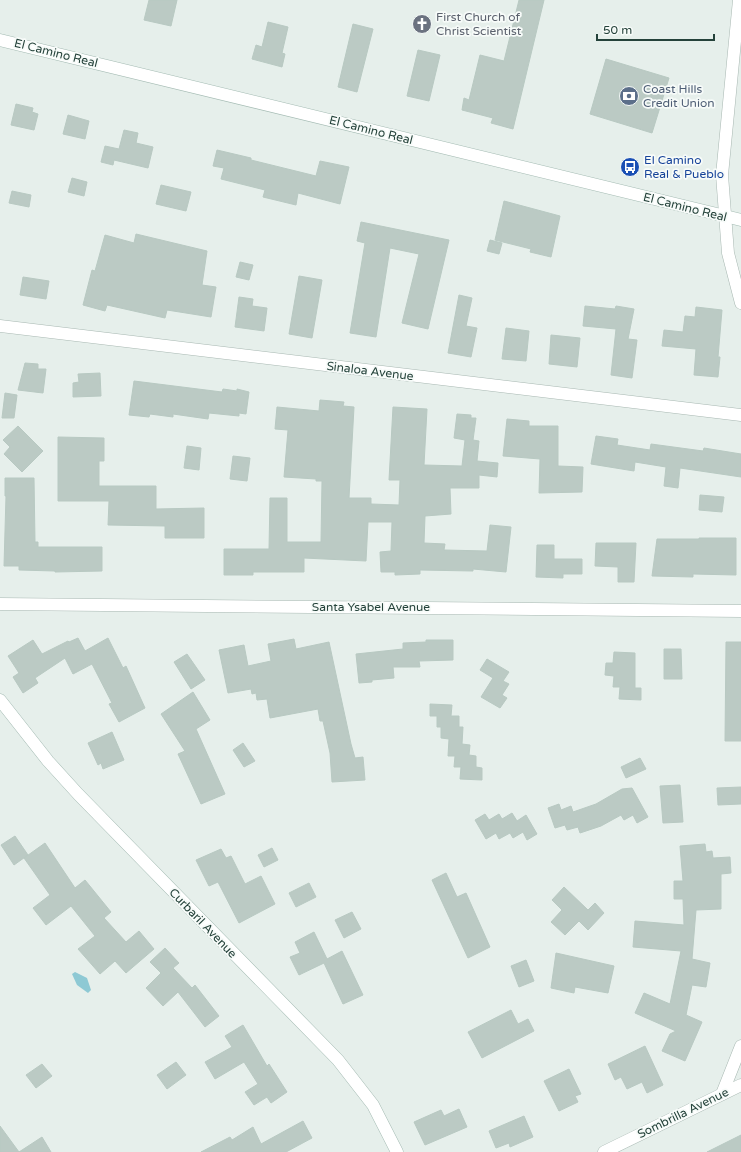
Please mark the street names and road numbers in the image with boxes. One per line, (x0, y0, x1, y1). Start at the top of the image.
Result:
street label: El Camino Real (13, 36, 99, 70)
street label: El Camino Real (328, 113, 414, 147)
street label: El Camino Real (642, 190, 728, 224)
street label: Sinaloa Avenue (326, 359, 414, 383)
street label: Santa Ysabel Avenue (312, 600, 430, 614)
street label: Curbaril Avenue (166, 885, 240, 961)
street label: Sombrilla Avenue (635, 1085, 731, 1141)

